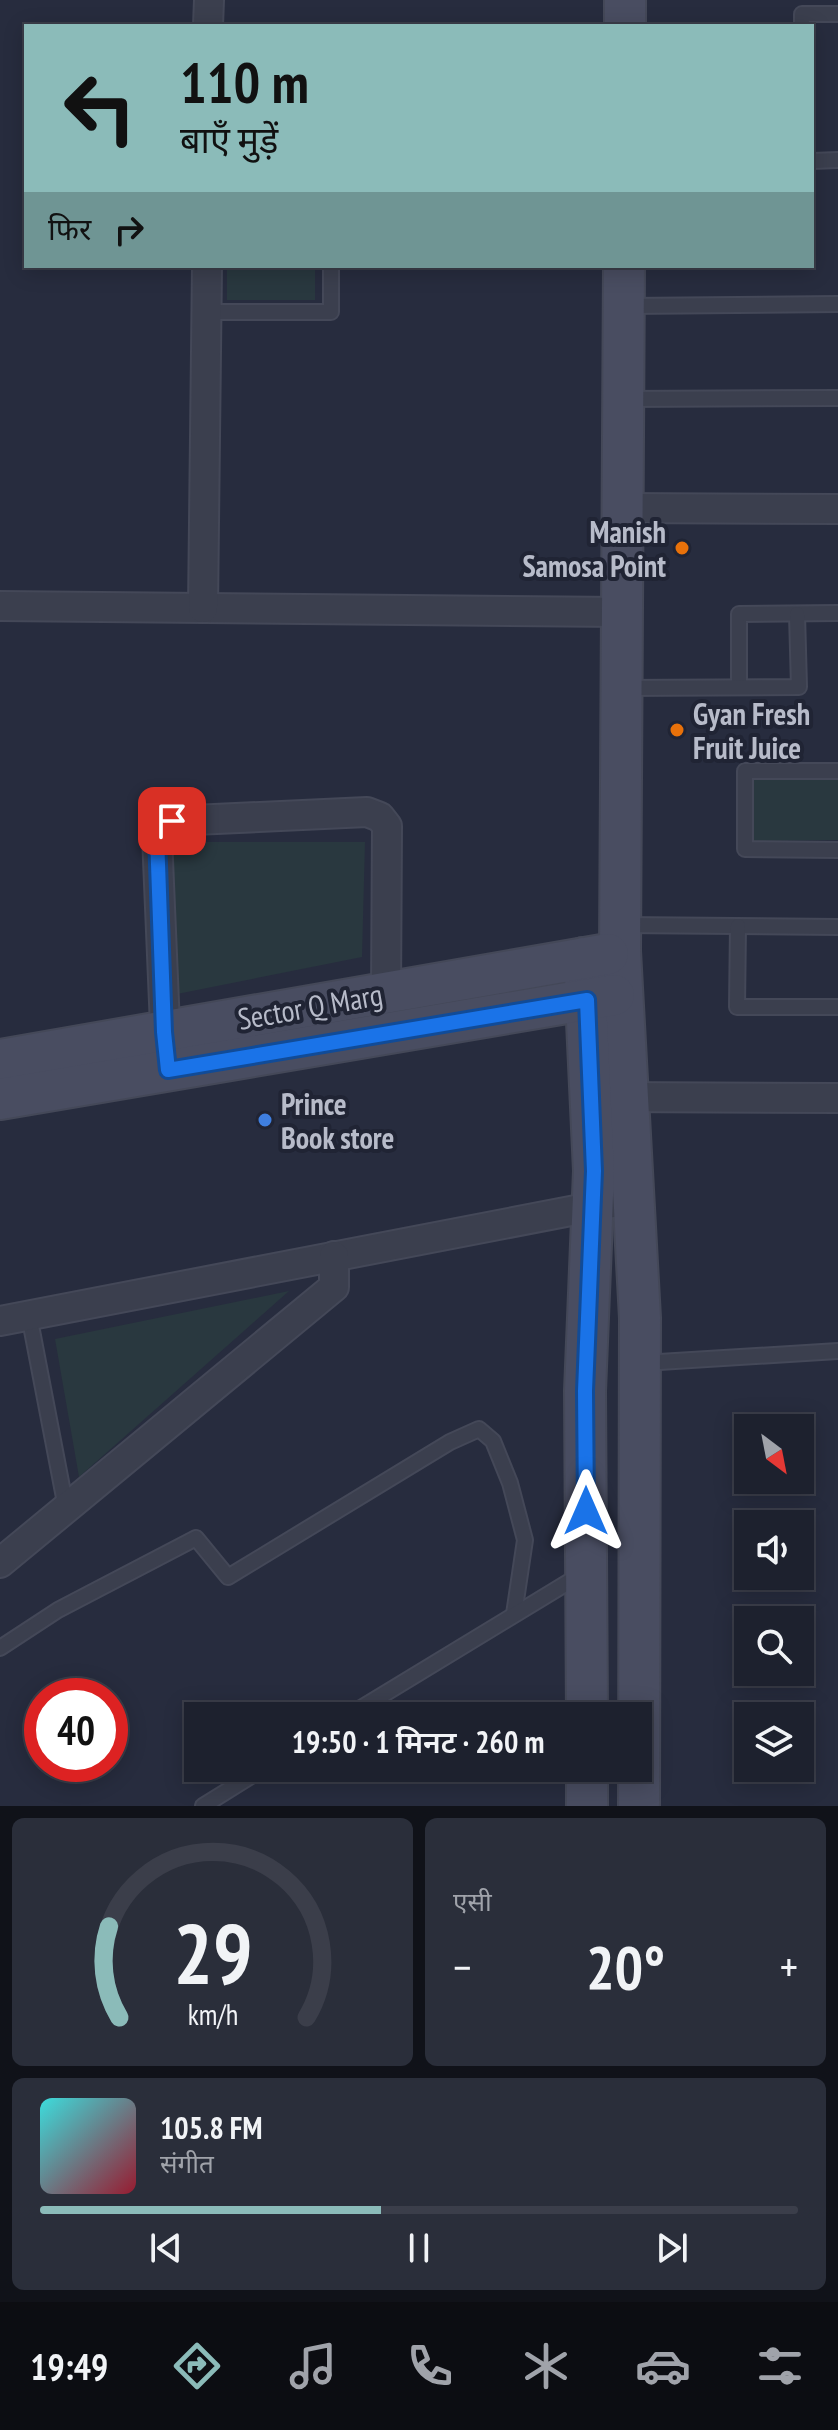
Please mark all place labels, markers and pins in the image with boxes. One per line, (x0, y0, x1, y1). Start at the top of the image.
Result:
place label: Manish Samosa Point (522, 512, 666, 585)
marker: Manish Samosa Point (673, 539, 691, 557)
place label: Gyan Fresh Fruit Juice (693, 694, 810, 767)
marker: Gyan Fresh Fruit Juice (668, 721, 686, 739)
pin (138, 787, 206, 855)
place label: Prince Book store (281, 1084, 394, 1157)
marker: Prince Book store (256, 1111, 274, 1129)

